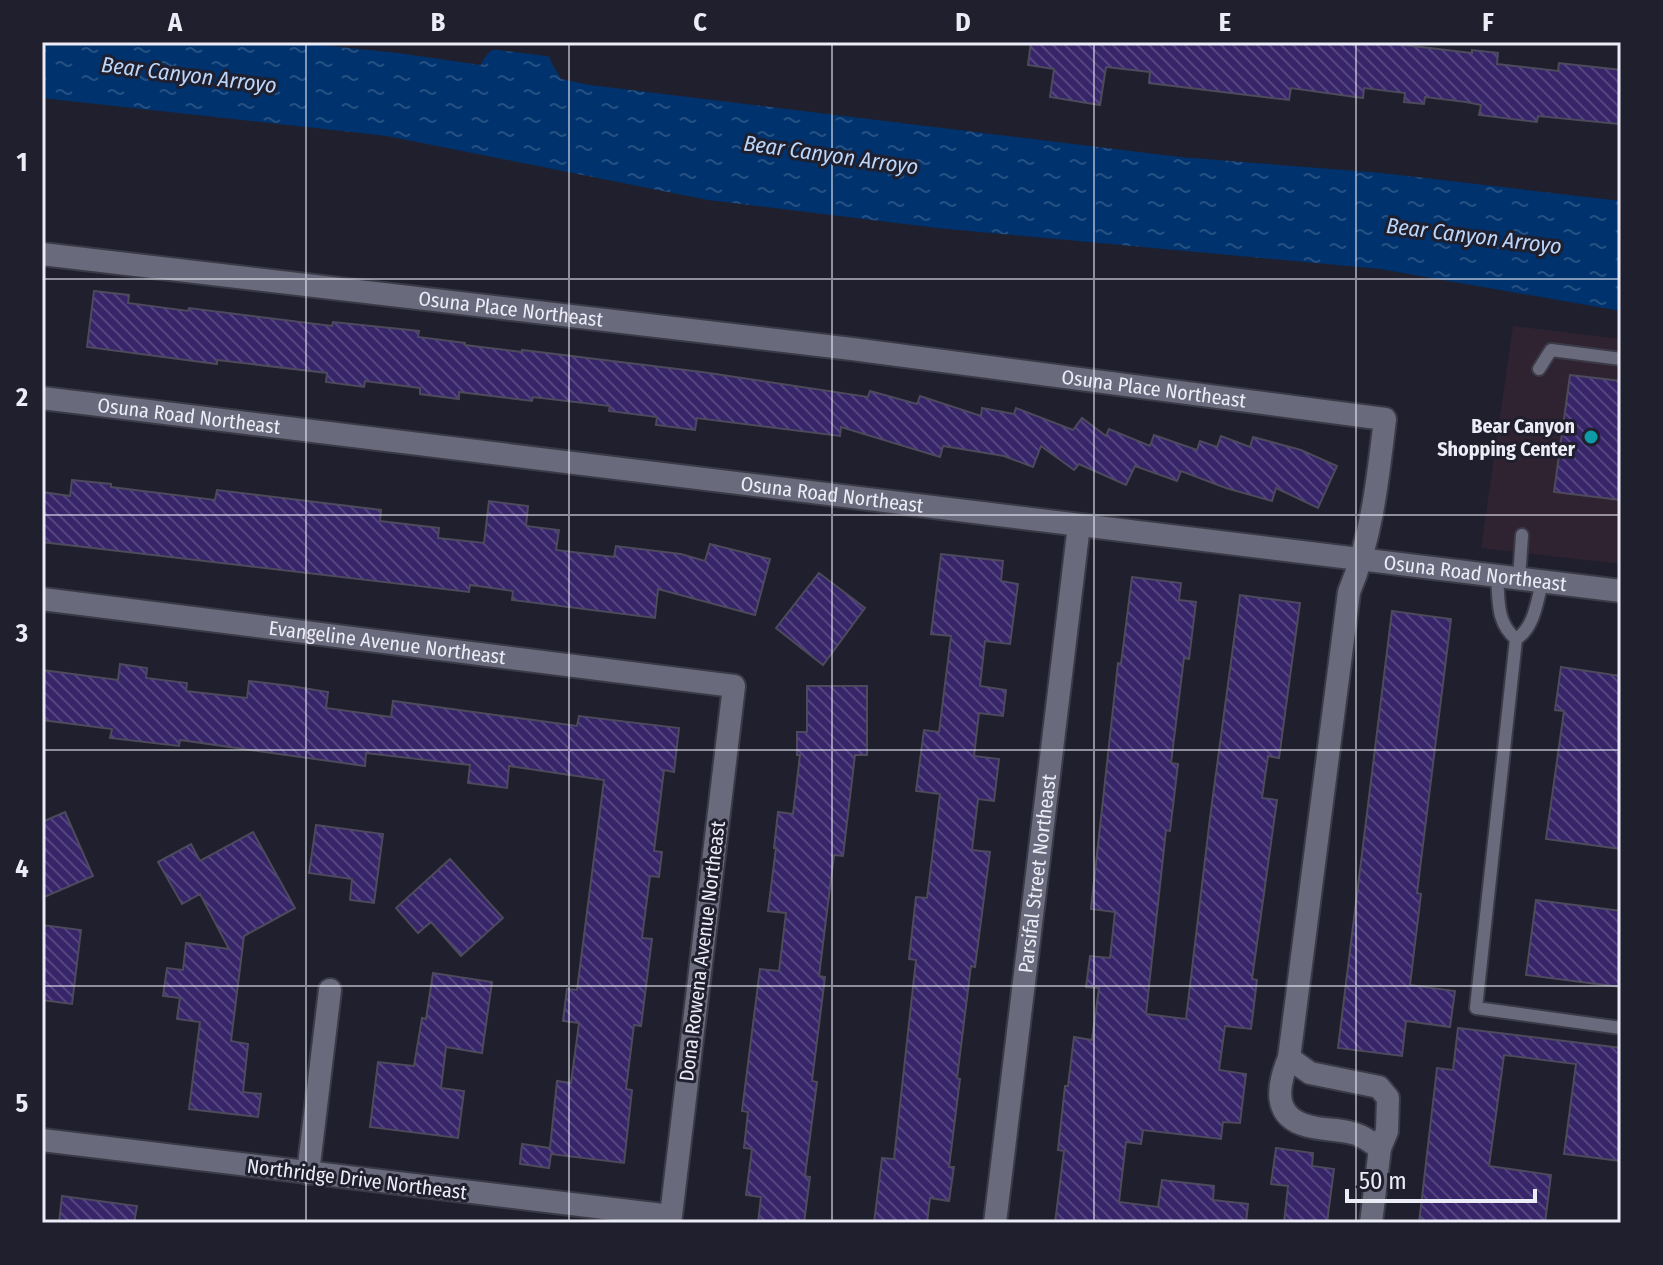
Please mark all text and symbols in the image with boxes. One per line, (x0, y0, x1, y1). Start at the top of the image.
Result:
text: A (167, 7, 183, 38)
text: B (431, 7, 446, 38)
text: C (693, 7, 707, 38)
text: D (955, 7, 971, 38)
text: E (1219, 7, 1231, 38)
text: F (1482, 7, 1494, 38)
water label: Bear Canyon Arroyo (100, 51, 278, 99)
water label: Bear Canyon Arroyo (742, 129, 920, 181)
text: 1 (17, 147, 28, 178)
water label: Bear Canyon Arroyo (1385, 212, 1563, 260)
street label: Osuna Place Northeast (417, 286, 605, 332)
street label: Osuna Place Northeast (1060, 365, 1248, 413)
text: 2 (15, 382, 28, 413)
street label: Osuna Road Northeast (96, 393, 282, 439)
place label: Bear Canyon Shopping Center (1437, 414, 1576, 461)
marker: Bear Canyon Shopping Center (1582, 428, 1600, 446)
street label: Osuna Road Northeast (739, 471, 925, 518)
street label: Osuna Road Northeast (1383, 550, 1569, 596)
street label: Evangeline Avenue Northeast (267, 616, 508, 669)
text: 3 (15, 618, 28, 649)
street label: Parsifal Street Northeast (1013, 772, 1061, 974)
street label: Dona Rowena Avenue Northeast (674, 819, 730, 1083)
text: 4 (15, 853, 29, 884)
text: 5 (16, 1088, 29, 1119)
scale bar (1347, 1153, 1535, 1203)
street label: Northridge Drive Northeast (246, 1154, 469, 1204)
text: 50 m (1359, 1167, 1407, 1195)

